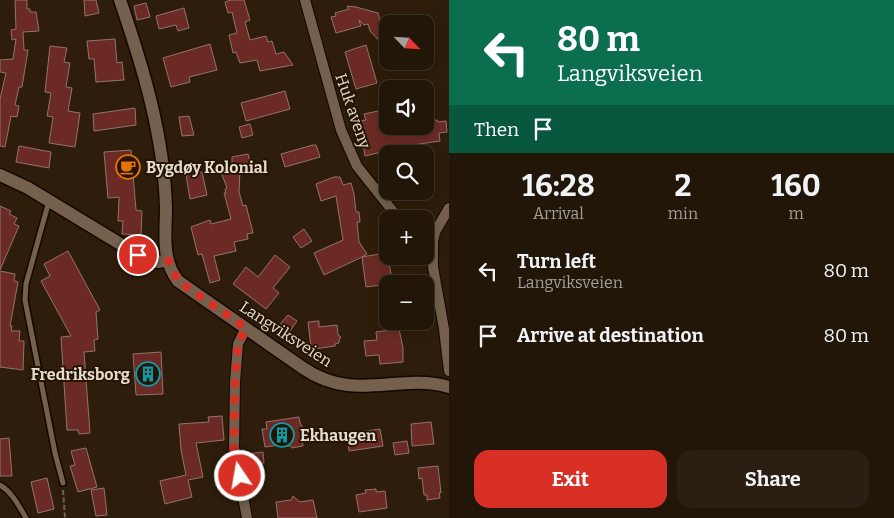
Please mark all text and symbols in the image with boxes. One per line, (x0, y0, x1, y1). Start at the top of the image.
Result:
north arrow (379, 15, 434, 70)
map controls (379, 15, 434, 330)
text: 80 m (557, 18, 640, 60)
icon: left (474, 20, 539, 85)
text: Langviksveien (557, 60, 703, 87)
street label: Huk aveny (331, 71, 375, 152)
button: sound (379, 80, 434, 135)
icon: arrive (529, 115, 557, 143)
text: Then (474, 118, 519, 141)
button: search (379, 145, 434, 200)
cafe icon: Bygdøy Kolonial (115, 154, 141, 180)
place label: Bygdøy Kolonial (146, 158, 268, 177)
text: 16:28 (522, 168, 595, 204)
text: 2 (675, 168, 691, 204)
text: 160 (771, 168, 821, 204)
text: Arrival (533, 204, 584, 223)
text: min (668, 204, 698, 223)
text: m (788, 204, 804, 223)
button: + (379, 210, 434, 265)
pin (117, 234, 159, 276)
icon: arrive (124, 241, 152, 269)
text: Turn left (517, 250, 596, 273)
icon: left (474, 257, 502, 285)
text: 80 m (823, 259, 869, 282)
text: Langviksveien (517, 273, 623, 292)
button: − (379, 275, 434, 330)
street label: Langviksveien (236, 297, 336, 371)
icon: arrive (474, 322, 502, 350)
text: Arrive at destination (517, 324, 704, 347)
text: 80 m (823, 324, 869, 347)
building icon: Fredriksborg (135, 361, 161, 387)
place label: Fredriksborg (31, 365, 130, 384)
building icon: Ekhaugen (269, 422, 295, 448)
place label: Ekhaugen (300, 426, 377, 445)
position arrow (213, 449, 265, 501)
button: Exit (474, 450, 667, 508)
button: Share (677, 450, 869, 508)

